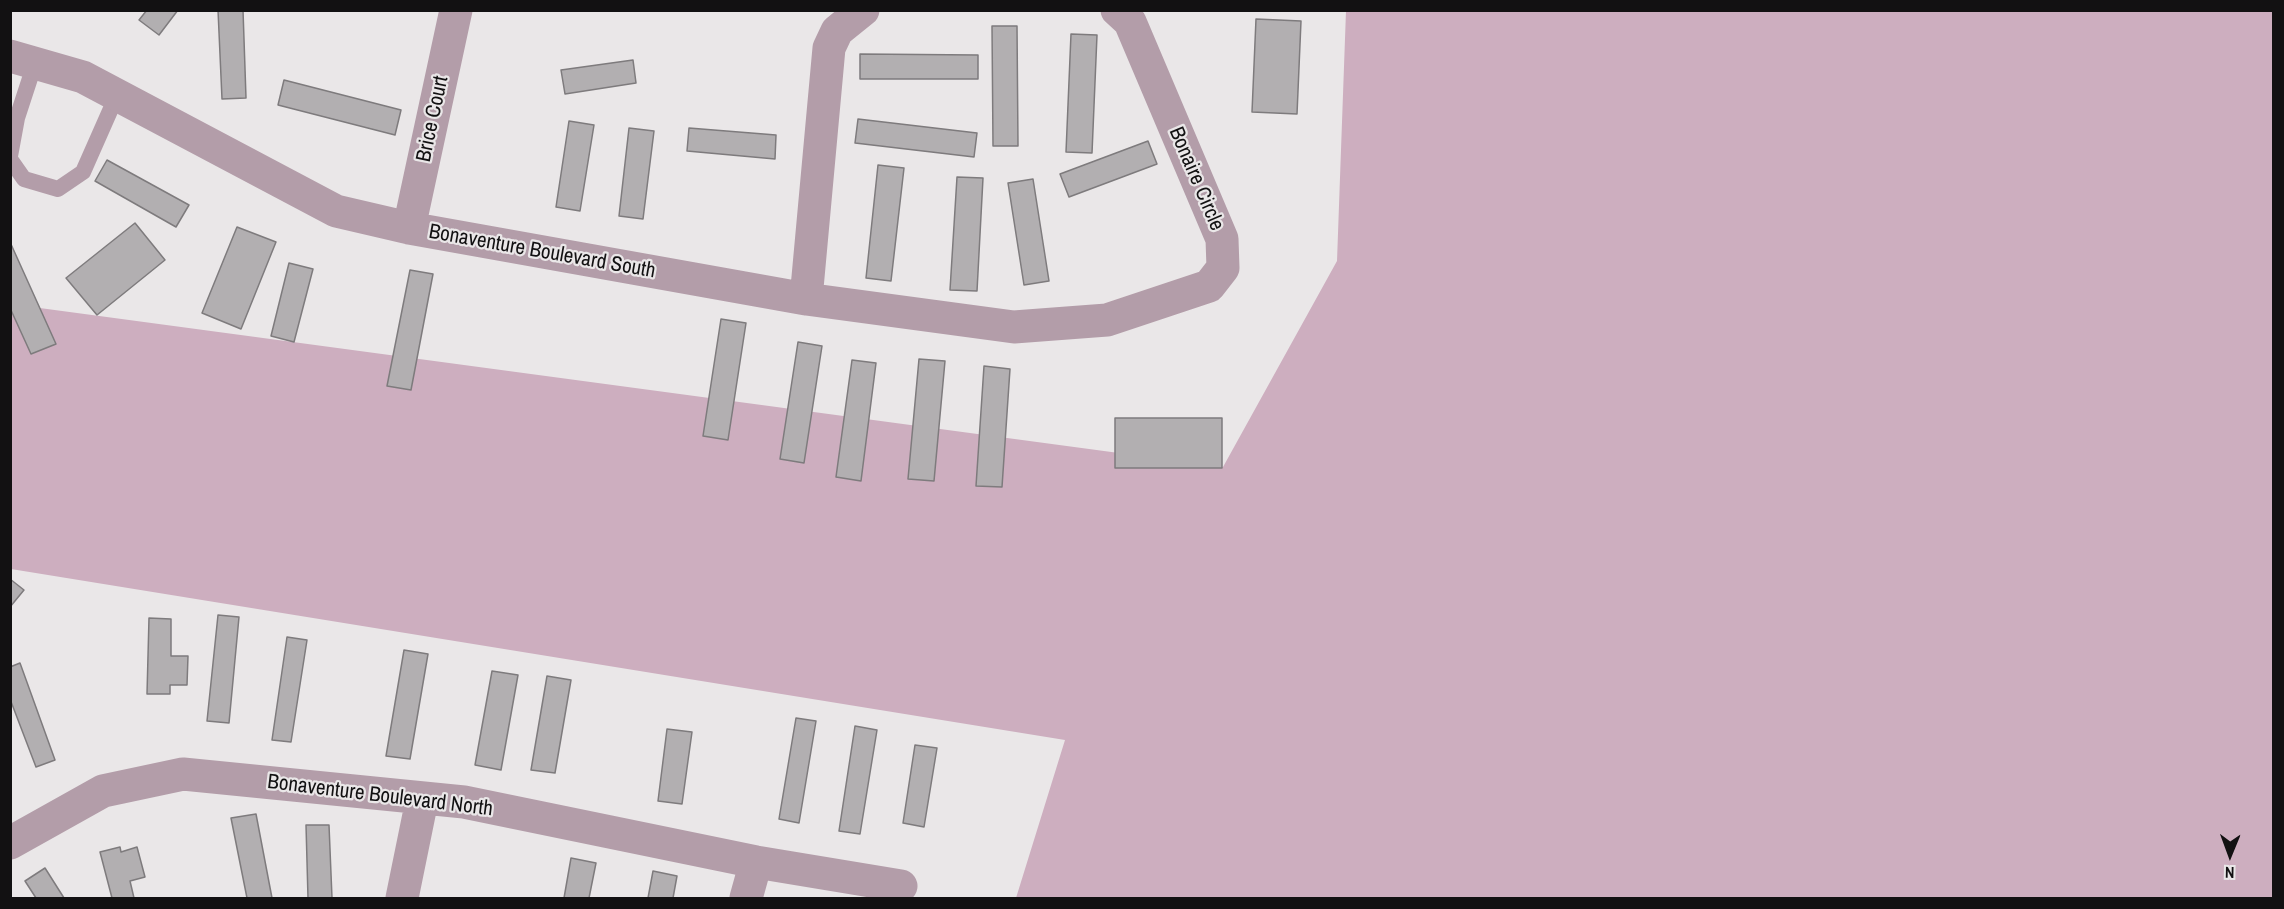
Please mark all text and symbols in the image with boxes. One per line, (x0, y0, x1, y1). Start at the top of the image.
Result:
street label: Brice Court (412, 74, 454, 164)
street label: Bonaire Circle (1163, 123, 1229, 235)
street label: Bonaventure Boulevard South (427, 220, 657, 284)
street label: Bonaventure Boulevard North (266, 770, 494, 822)
north arrow (2200, 825, 2260, 885)
text: N (2225, 862, 2235, 884)

